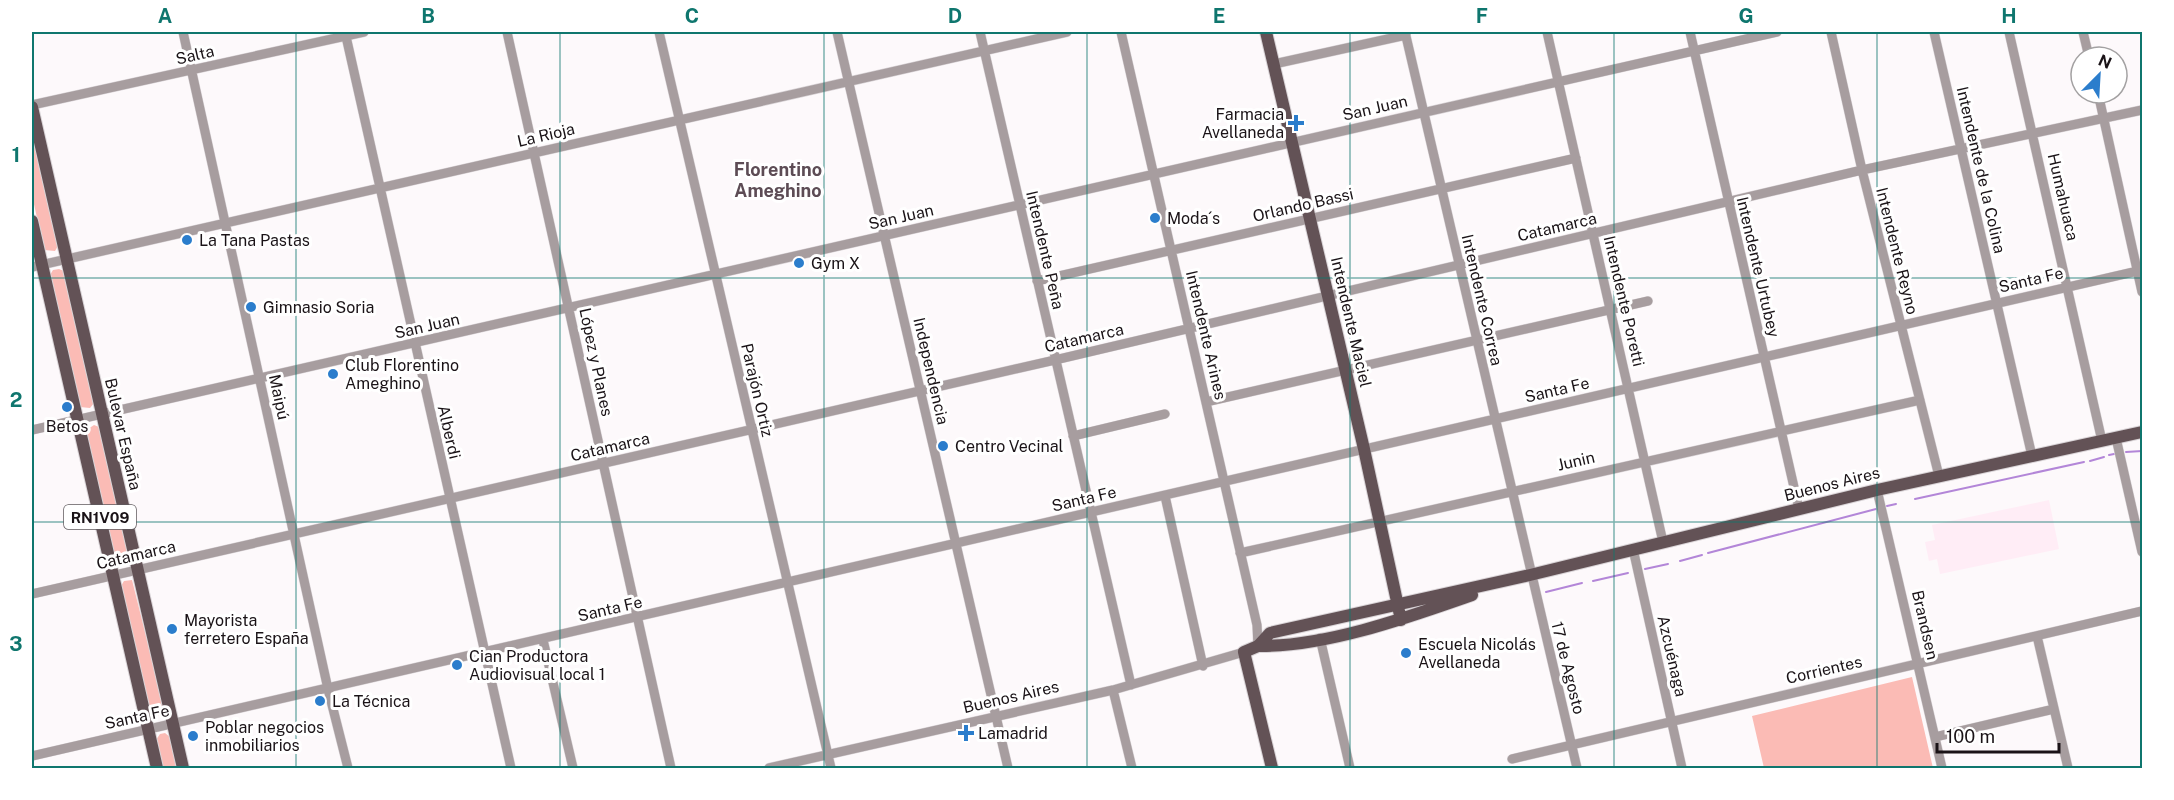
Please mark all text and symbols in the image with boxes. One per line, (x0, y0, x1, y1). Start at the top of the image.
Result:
text: A (158, 4, 172, 28)
text: B (421, 4, 435, 28)
text: C (685, 4, 699, 28)
text: D (948, 4, 962, 28)
text: E (1213, 4, 1225, 28)
text: F (1476, 4, 1488, 28)
text: G (1738, 4, 1754, 28)
text: H (2001, 4, 2017, 28)
street label: Salta (174, 41, 216, 69)
north arrow (2069, 45, 2129, 105)
text: N (2095, 51, 2114, 73)
street label: Intendente de la Colina (1953, 85, 2009, 255)
street label: San Juan (1341, 91, 1409, 125)
place label: Farmacia Avellaneda (1202, 105, 1284, 142)
marker: Farmacia Avellaneda (1289, 116, 1303, 130)
street label: La Rioja (515, 119, 577, 151)
text: 1 (12, 143, 20, 167)
street label: Humahuaca (2044, 151, 2082, 243)
district label: Florentino Ameghino (734, 159, 822, 201)
street label: Orlando Bassi (1251, 184, 1355, 226)
street label: Intendente Reyno (1872, 185, 1922, 317)
street label: Intendente Peña (1022, 189, 1068, 311)
street label: Intendente Urtubey (1733, 195, 1784, 340)
street label: San Juan (867, 200, 935, 234)
place label: Moda´s (1167, 209, 1220, 228)
street label: Catamarca (1516, 209, 1598, 245)
marker: Moda´s (1148, 211, 1162, 225)
place label: La Tana Pastas (199, 231, 310, 250)
street label: Intendente Correa (1458, 232, 1506, 368)
marker: La Tana Pastas (180, 233, 194, 247)
street label: Intendente Poretti (1600, 234, 1648, 368)
place label: Gym X (811, 254, 860, 273)
street label: Intendente Maciel (1327, 255, 1375, 389)
marker: Gym X (792, 256, 806, 270)
street label: Santa Fe (1997, 263, 2065, 297)
street label: Intendente Arines (1182, 269, 1230, 401)
place label: Gimnasio Soria (263, 298, 374, 317)
marker: Gimnasio Soria (244, 300, 258, 314)
street label: López y Planes (575, 306, 617, 418)
street label: San Juan (393, 309, 461, 343)
street label: Independencia (909, 316, 953, 426)
street label: Catamarca (1043, 320, 1125, 356)
street label: Parajón Ortiz (737, 341, 777, 439)
place label: Club Florentino Ameghino (345, 356, 459, 393)
marker: Club Florentino Ameghino (326, 367, 340, 381)
street label: Maipú (265, 373, 293, 421)
street label: Santa Fe (1523, 373, 1591, 407)
street label: Bulevar España (101, 376, 145, 492)
text: 2 (10, 388, 22, 412)
marker: Betos (60, 400, 74, 414)
street label: Alberdi (434, 403, 464, 461)
place label: Betos (46, 417, 88, 436)
street label: Catamarca (569, 429, 651, 465)
place label: Centro Vecinal (955, 437, 1064, 456)
marker: Centro Vecinal (936, 439, 950, 453)
street label: Junin (1555, 447, 1597, 475)
street label: Buenos Aires (1782, 463, 1882, 505)
street label: Santa Fe (1050, 482, 1118, 516)
road number: RN1V09 (64, 505, 136, 529)
street label: Catamarca (95, 537, 177, 573)
street label: Brandsen (1908, 588, 1942, 662)
street label: Santa Fe (576, 592, 644, 626)
place label: Mayorista ferretero España (184, 611, 309, 648)
street label: Azcuénaga (1653, 614, 1691, 698)
street label: 17 de Agosto (1547, 620, 1589, 716)
marker: Mayorista ferretero España (165, 622, 179, 636)
text: 3 (9, 632, 23, 656)
place label: Escuela Nicolás Avellaneda (1418, 635, 1536, 672)
marker: Escuela Nicolás Avellaneda (1399, 646, 1413, 660)
place label: Cian Productora Audiovisual local 1 (469, 647, 605, 684)
street label: Corrientes (1784, 652, 1864, 688)
marker: Cian Productora Audiovisual local 1 (450, 658, 464, 672)
street label: Buenos Aires (961, 677, 1061, 717)
place label: La Técnica (332, 692, 410, 711)
marker: La Técnica (313, 694, 327, 708)
street label: Santa Fe (103, 701, 171, 733)
scale bar (1937, 716, 2058, 754)
place label: Poblar negocios inmobiliarios (205, 718, 324, 755)
place label: Lamadrid (978, 724, 1048, 743)
marker: Lamadrid (959, 726, 973, 740)
text: 100 m (1946, 726, 1995, 747)
marker: Poblar negocios inmobiliarios (186, 729, 200, 743)

